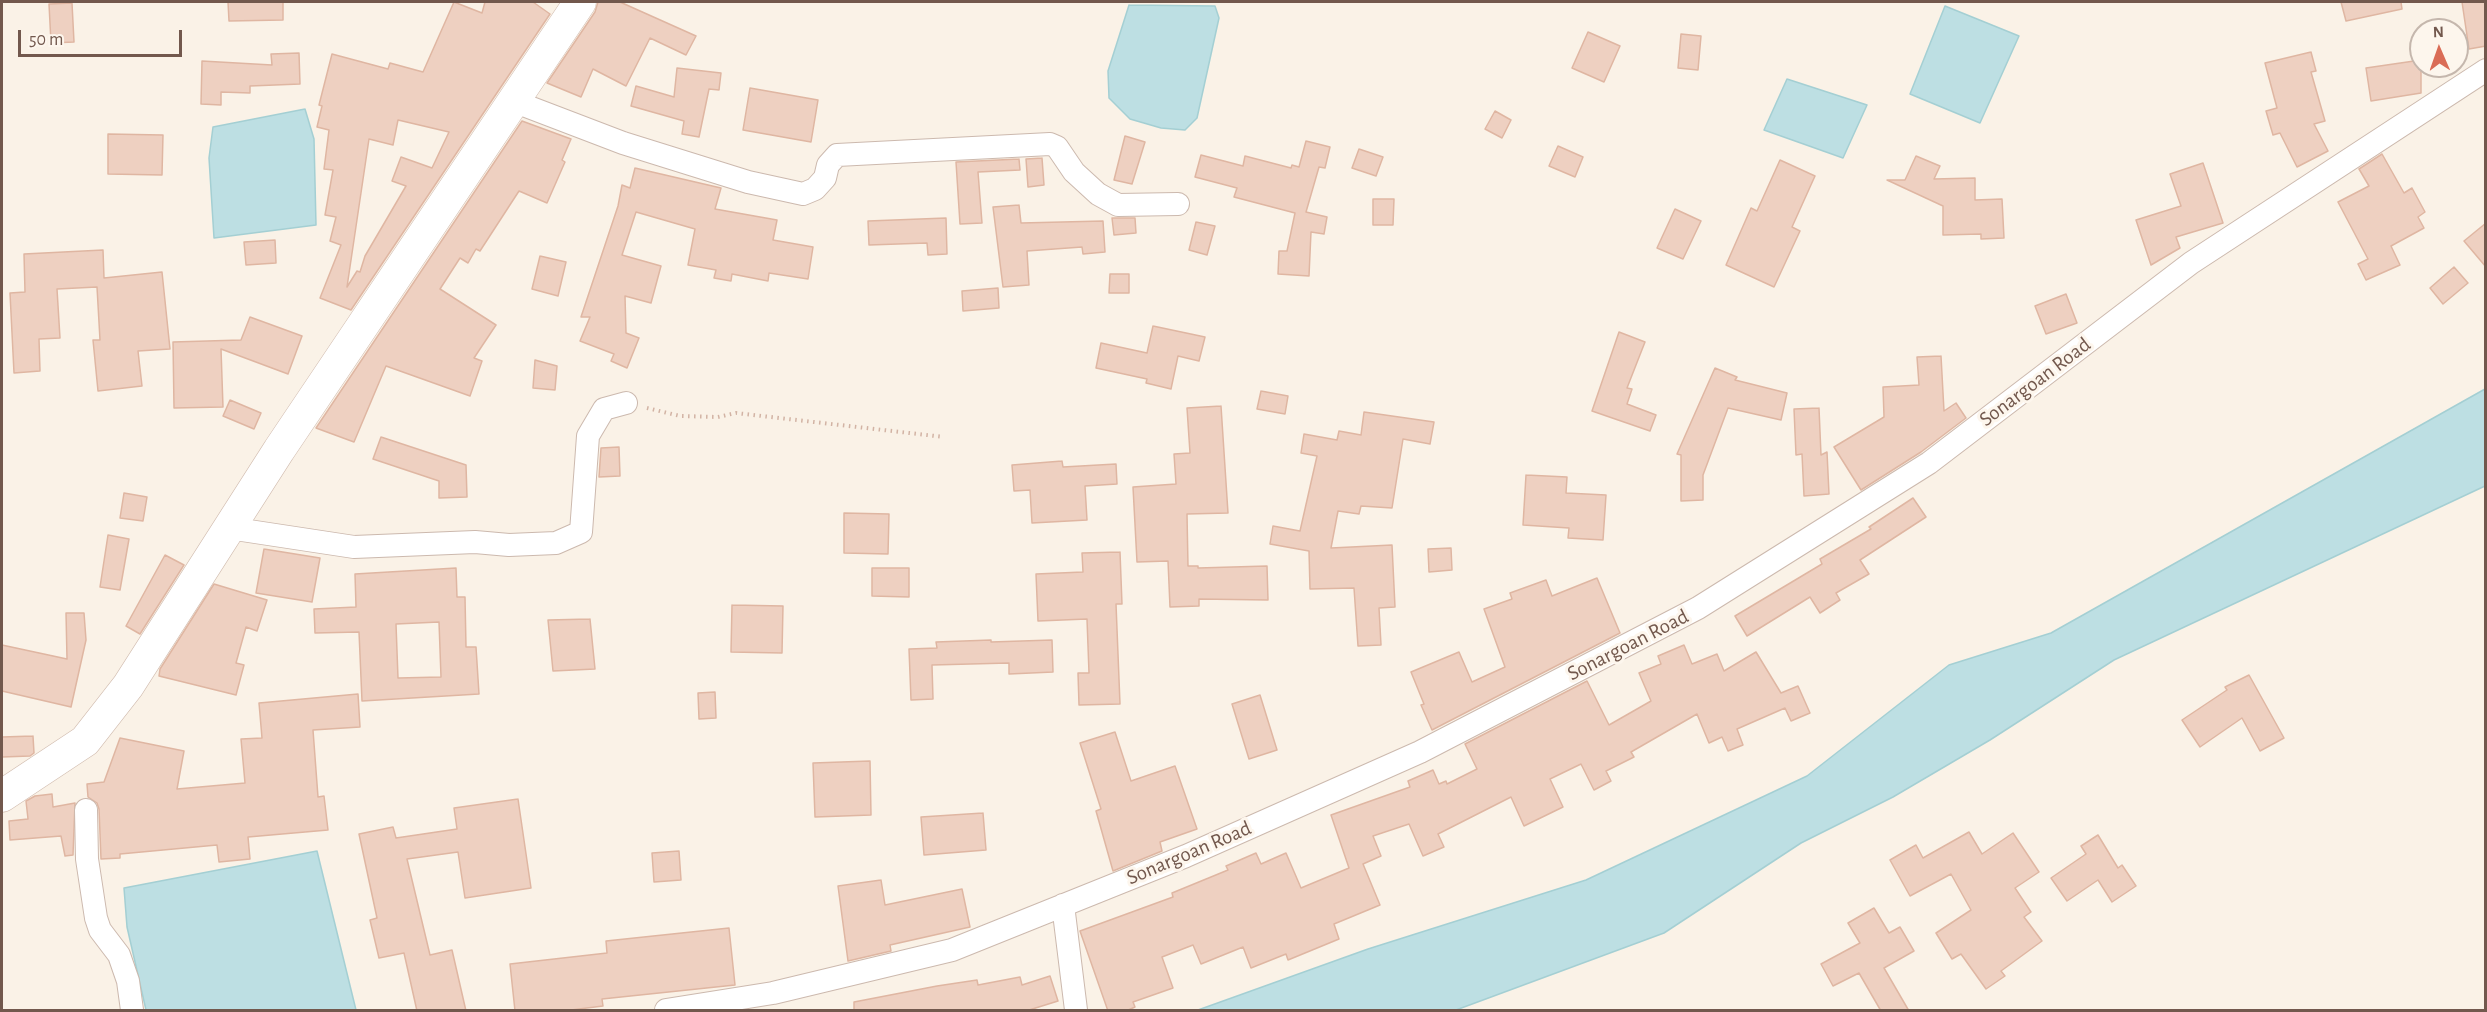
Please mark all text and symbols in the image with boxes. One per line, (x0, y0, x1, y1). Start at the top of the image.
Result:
scale bar (21, 18, 184, 56)
north arrow (2409, 18, 2469, 78)
text: N (2433, 24, 2444, 40)
text: 50 m (29, 31, 63, 49)
street label: Sonargoan Road (1974, 332, 2096, 432)
street label: Sonargoan Road (1563, 604, 1693, 686)
street label: Sonargoan Road (1123, 815, 1255, 891)

